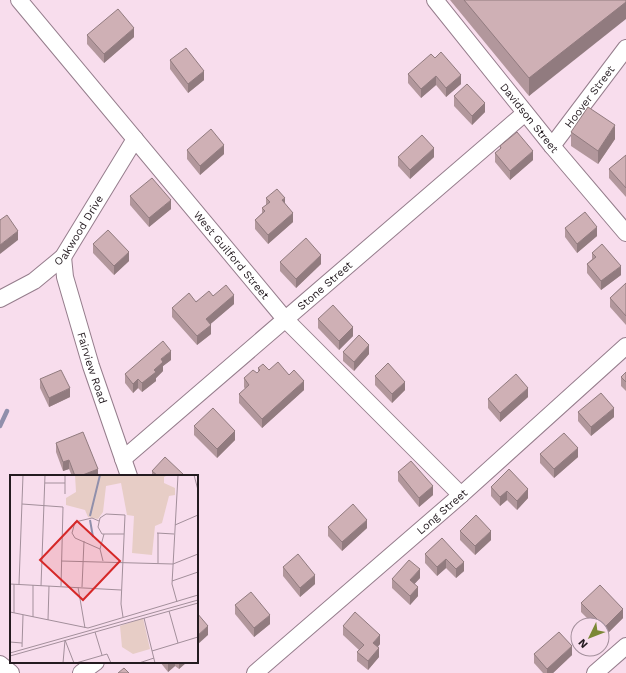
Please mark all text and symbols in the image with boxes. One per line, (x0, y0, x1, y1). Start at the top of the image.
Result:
street label: Hoover Street (562, 63, 617, 130)
street label: Davidson Street (498, 80, 562, 156)
street label: Oakwood Drive (51, 193, 106, 268)
street label: West Guilford Street (191, 208, 272, 302)
street label: Stone Street (294, 258, 355, 313)
street label: Fairview Road (75, 331, 110, 405)
inset map (10, 475, 198, 663)
street label: Long Street (414, 486, 470, 537)
north arrow (570, 617, 610, 657)
text: N (576, 636, 591, 651)

